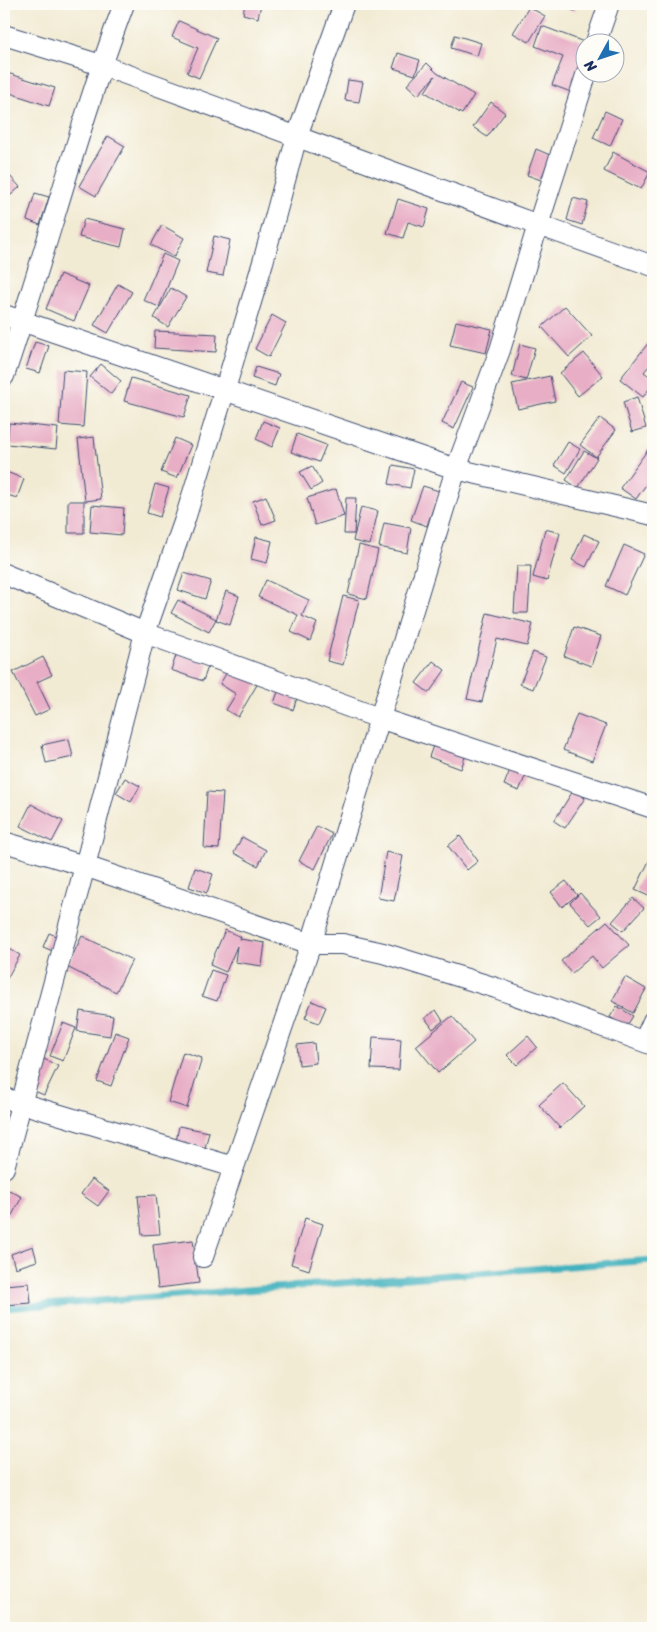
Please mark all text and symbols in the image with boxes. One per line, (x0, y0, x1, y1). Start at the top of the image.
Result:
north arrow (574, 32, 624, 82)
text: N (578, 54, 604, 79)

